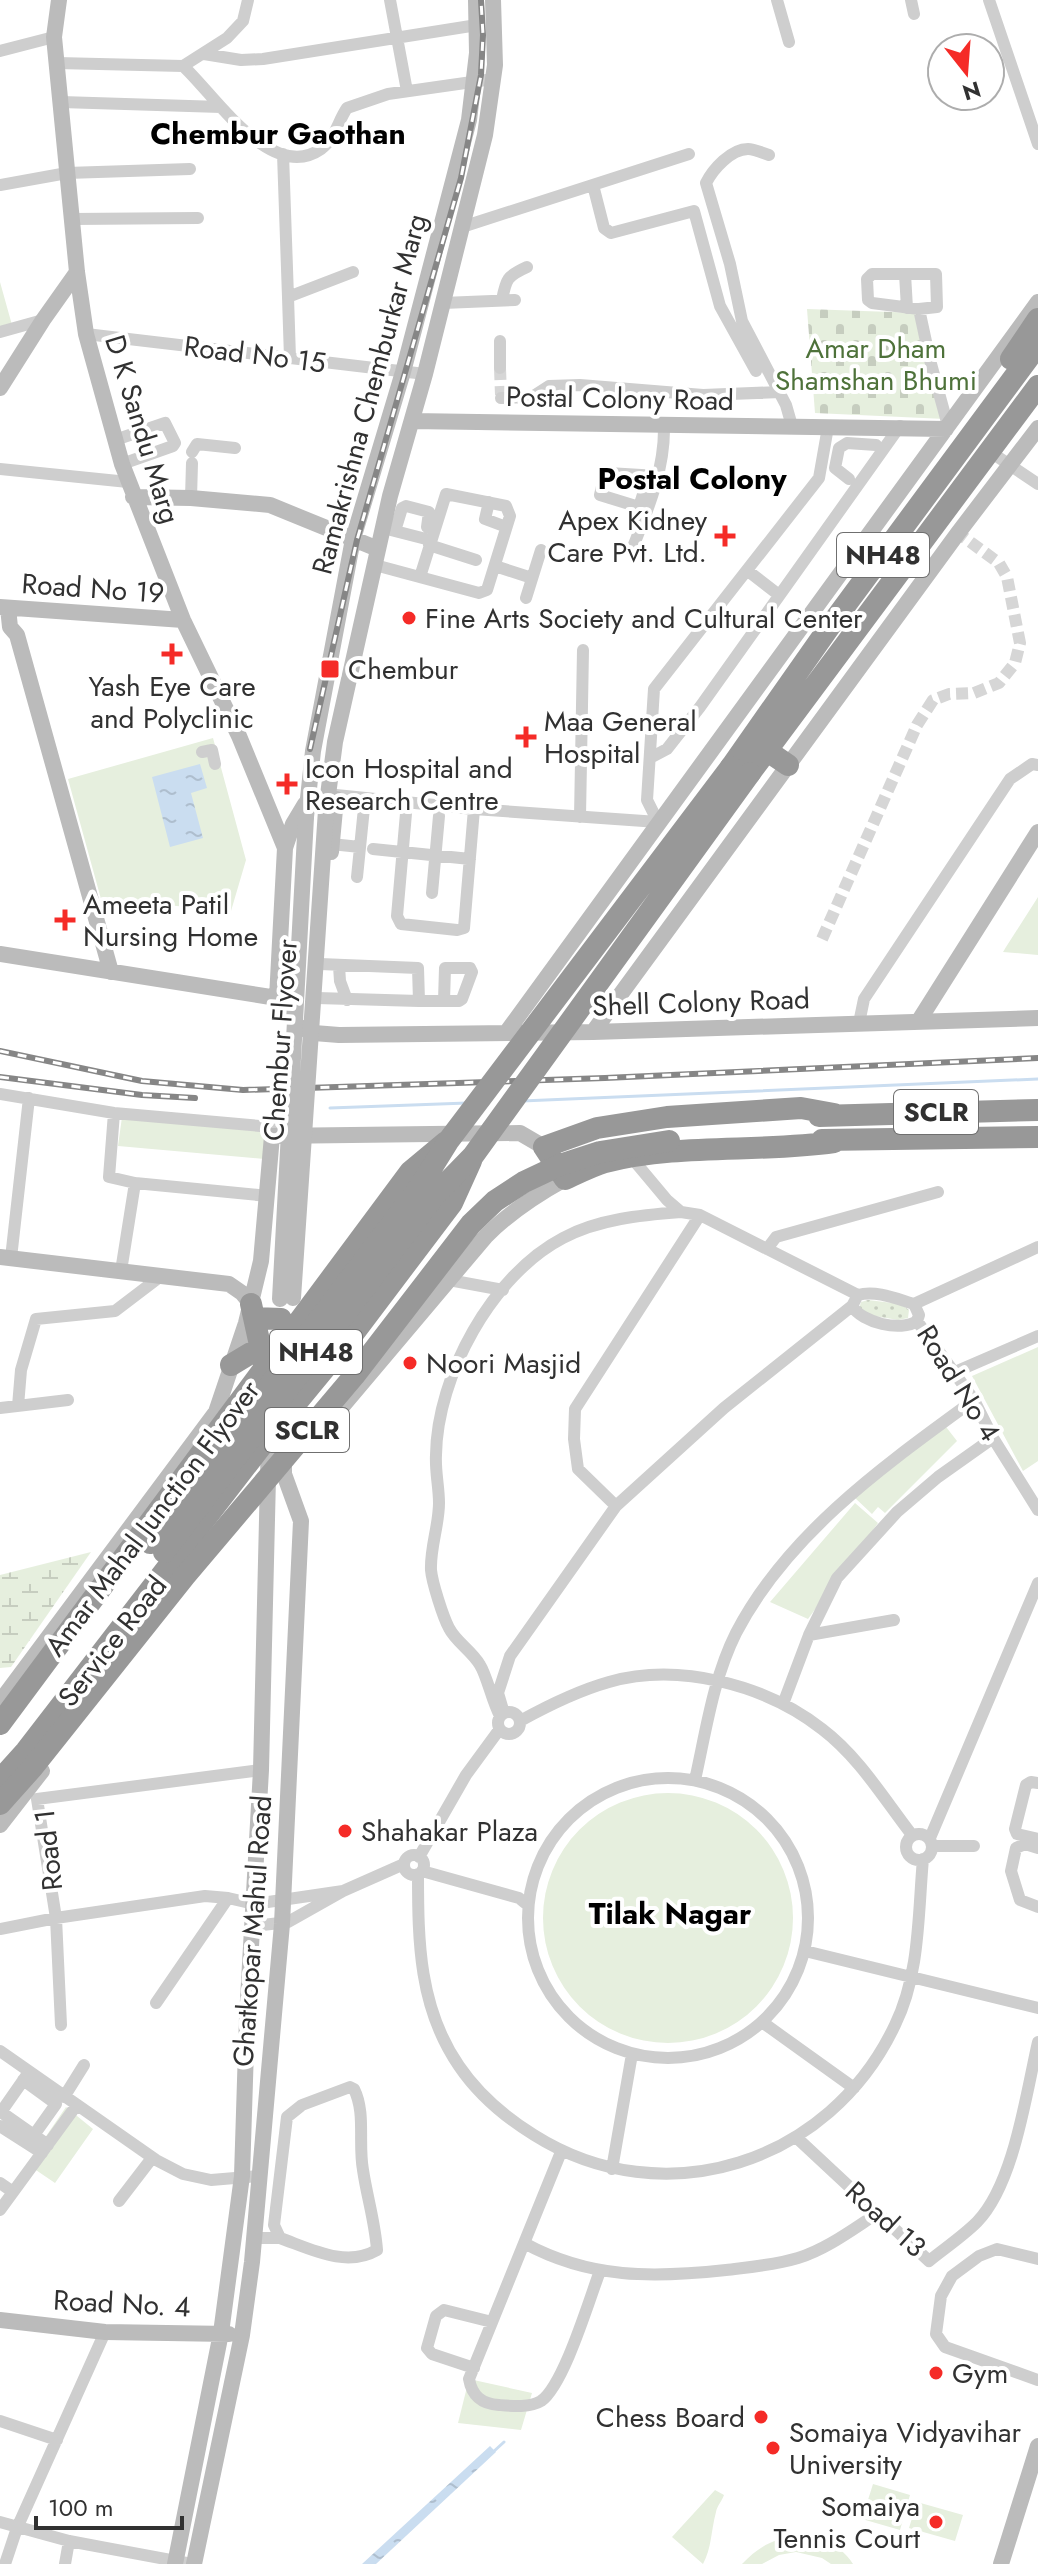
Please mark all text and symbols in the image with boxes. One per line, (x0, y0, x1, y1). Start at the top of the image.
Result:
north arrow (926, 32, 1006, 112)
text: N (959, 73, 985, 109)
district label: Chembur Gaothan (150, 112, 406, 155)
street label: Ramakrishna Chemburkar Marg (302, 209, 437, 579)
street label: Road No 15 (182, 325, 328, 384)
park label: Amar Dham Shamshan Bhumi (775, 328, 977, 401)
street label: D K Sandu Marg (94, 330, 191, 529)
street label: Postal Colony Road (506, 376, 734, 421)
district label: Postal Colony (597, 457, 787, 500)
place label: Apex Kidney Care Pvt. Ltd. (547, 500, 708, 573)
marker: Apex Kidney Care Pvt. Ltd. (714, 525, 736, 547)
road number: NH48 (837, 533, 929, 577)
street label: Road No 19 (20, 563, 166, 614)
place label: Fine Arts Society and Cultural Center (425, 598, 863, 639)
marker: Fine Arts Society and Cultural Center (400, 609, 418, 627)
marker: Yash Eye Care and Polyclinic (161, 643, 183, 665)
place label: Chembur (348, 649, 459, 690)
marker: Chembur (319, 658, 341, 680)
place label: Yash Eye Care and Polyclinic (88, 666, 256, 739)
place label: Maa General Hospital (544, 701, 697, 774)
marker: Maa General Hospital (515, 726, 537, 748)
place label: Icon Hospital and Research Centre (305, 748, 513, 821)
marker: Icon Hospital and Research Centre (276, 773, 298, 795)
place label: Ameeta Patil Nursing Home (83, 884, 258, 957)
marker: Ameeta Patil Nursing Home (54, 909, 76, 931)
street label: Chembur Flyover (253, 937, 308, 1142)
street label: Shell Colony Road (592, 978, 810, 1027)
road number: SCLR (894, 1090, 978, 1134)
street label: Road No 4 (907, 1317, 1011, 1449)
road number: NH48 (270, 1330, 362, 1374)
place label: Noori Masjid (426, 1343, 581, 1384)
marker: Noori Masjid (401, 1354, 419, 1372)
street label: Amar Mahal Junction Flyover (35, 1371, 270, 1665)
road number: SCLR (265, 1408, 349, 1452)
street label: Service Road (48, 1567, 177, 1716)
street label: Ghatkopar Mahul Road (223, 1794, 282, 2068)
street label: Road 1 (24, 1807, 73, 1893)
place label: Shahakar Plaza (361, 1811, 538, 1852)
marker: Shahakar Plaza (336, 1822, 354, 1840)
district label: Tilak Nagar (589, 1892, 752, 1935)
street label: Road 13 (836, 2172, 935, 2267)
street label: Road No. 4 (52, 2279, 192, 2328)
place label: Gym (952, 2353, 1008, 2394)
marker: Gym (927, 2364, 945, 2382)
place label: Chess Board (596, 2397, 745, 2438)
marker: Chess Board (752, 2408, 770, 2426)
place label: Somaiya Vidyavihar University (789, 2412, 1022, 2485)
marker: Somaiya Vidyavihar University (764, 2439, 782, 2457)
scale bar (36, 2480, 182, 2530)
place label: Somaiya Tennis Court (774, 2486, 920, 2559)
text: 100 m (48, 2490, 114, 2525)
marker: Somaiya Tennis Court (927, 2513, 945, 2531)

